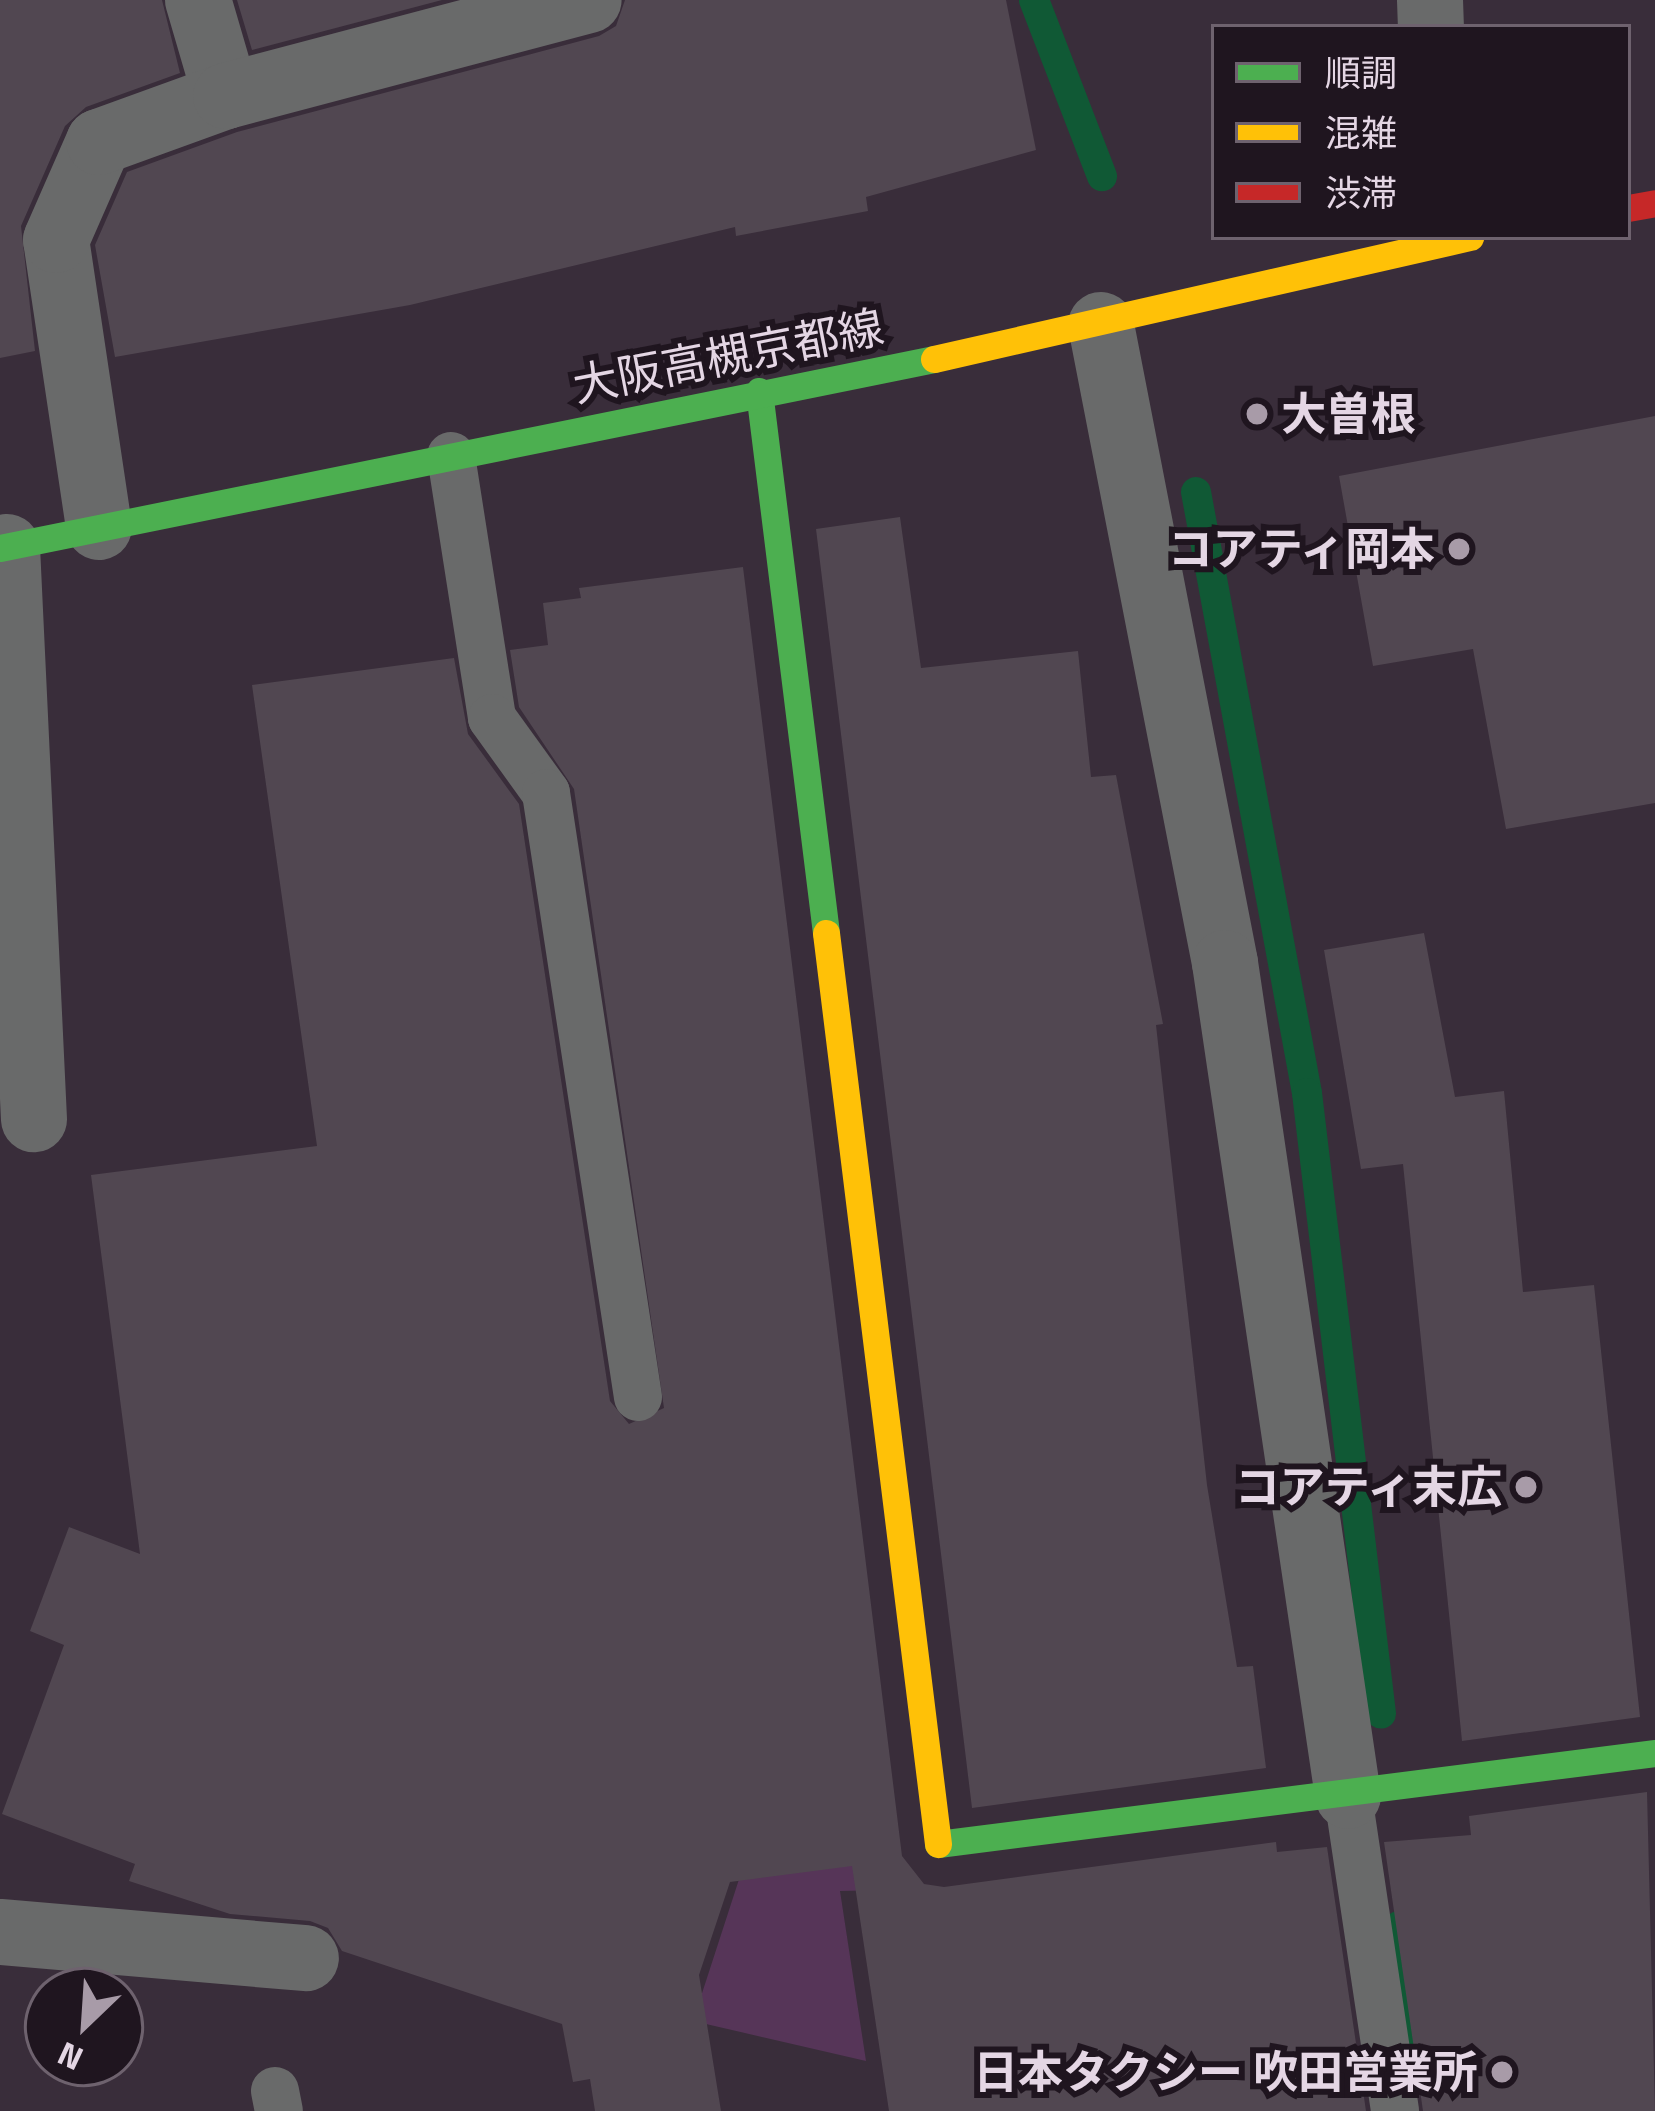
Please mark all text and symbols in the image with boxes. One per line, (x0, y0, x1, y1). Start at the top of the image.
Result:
legend (1211, 24, 1631, 240)
text: 順調 (1325, 45, 1397, 100)
text: 混雑 (1325, 105, 1397, 160)
text: 渋滞 (1325, 165, 1397, 220)
street label: 大阪高槻京都線 (568, 299, 888, 413)
place label: 大曽根 (1281, 387, 1416, 441)
marker: 大曽根 (1244, 401, 1270, 427)
place label: コアティ岡本 (1165, 522, 1435, 576)
marker: コアティ岡本 (1446, 536, 1472, 562)
place label: コアティ末広 (1232, 1460, 1502, 1514)
marker: コアティ末広 (1513, 1474, 1539, 1500)
north arrow (24, 1967, 144, 2087)
text: N (49, 2029, 91, 2084)
place label: 日本タクシー 吹田営業所 (973, 2045, 1478, 2099)
marker: 日本タクシー 吹田営業所 (1489, 2059, 1515, 2085)

